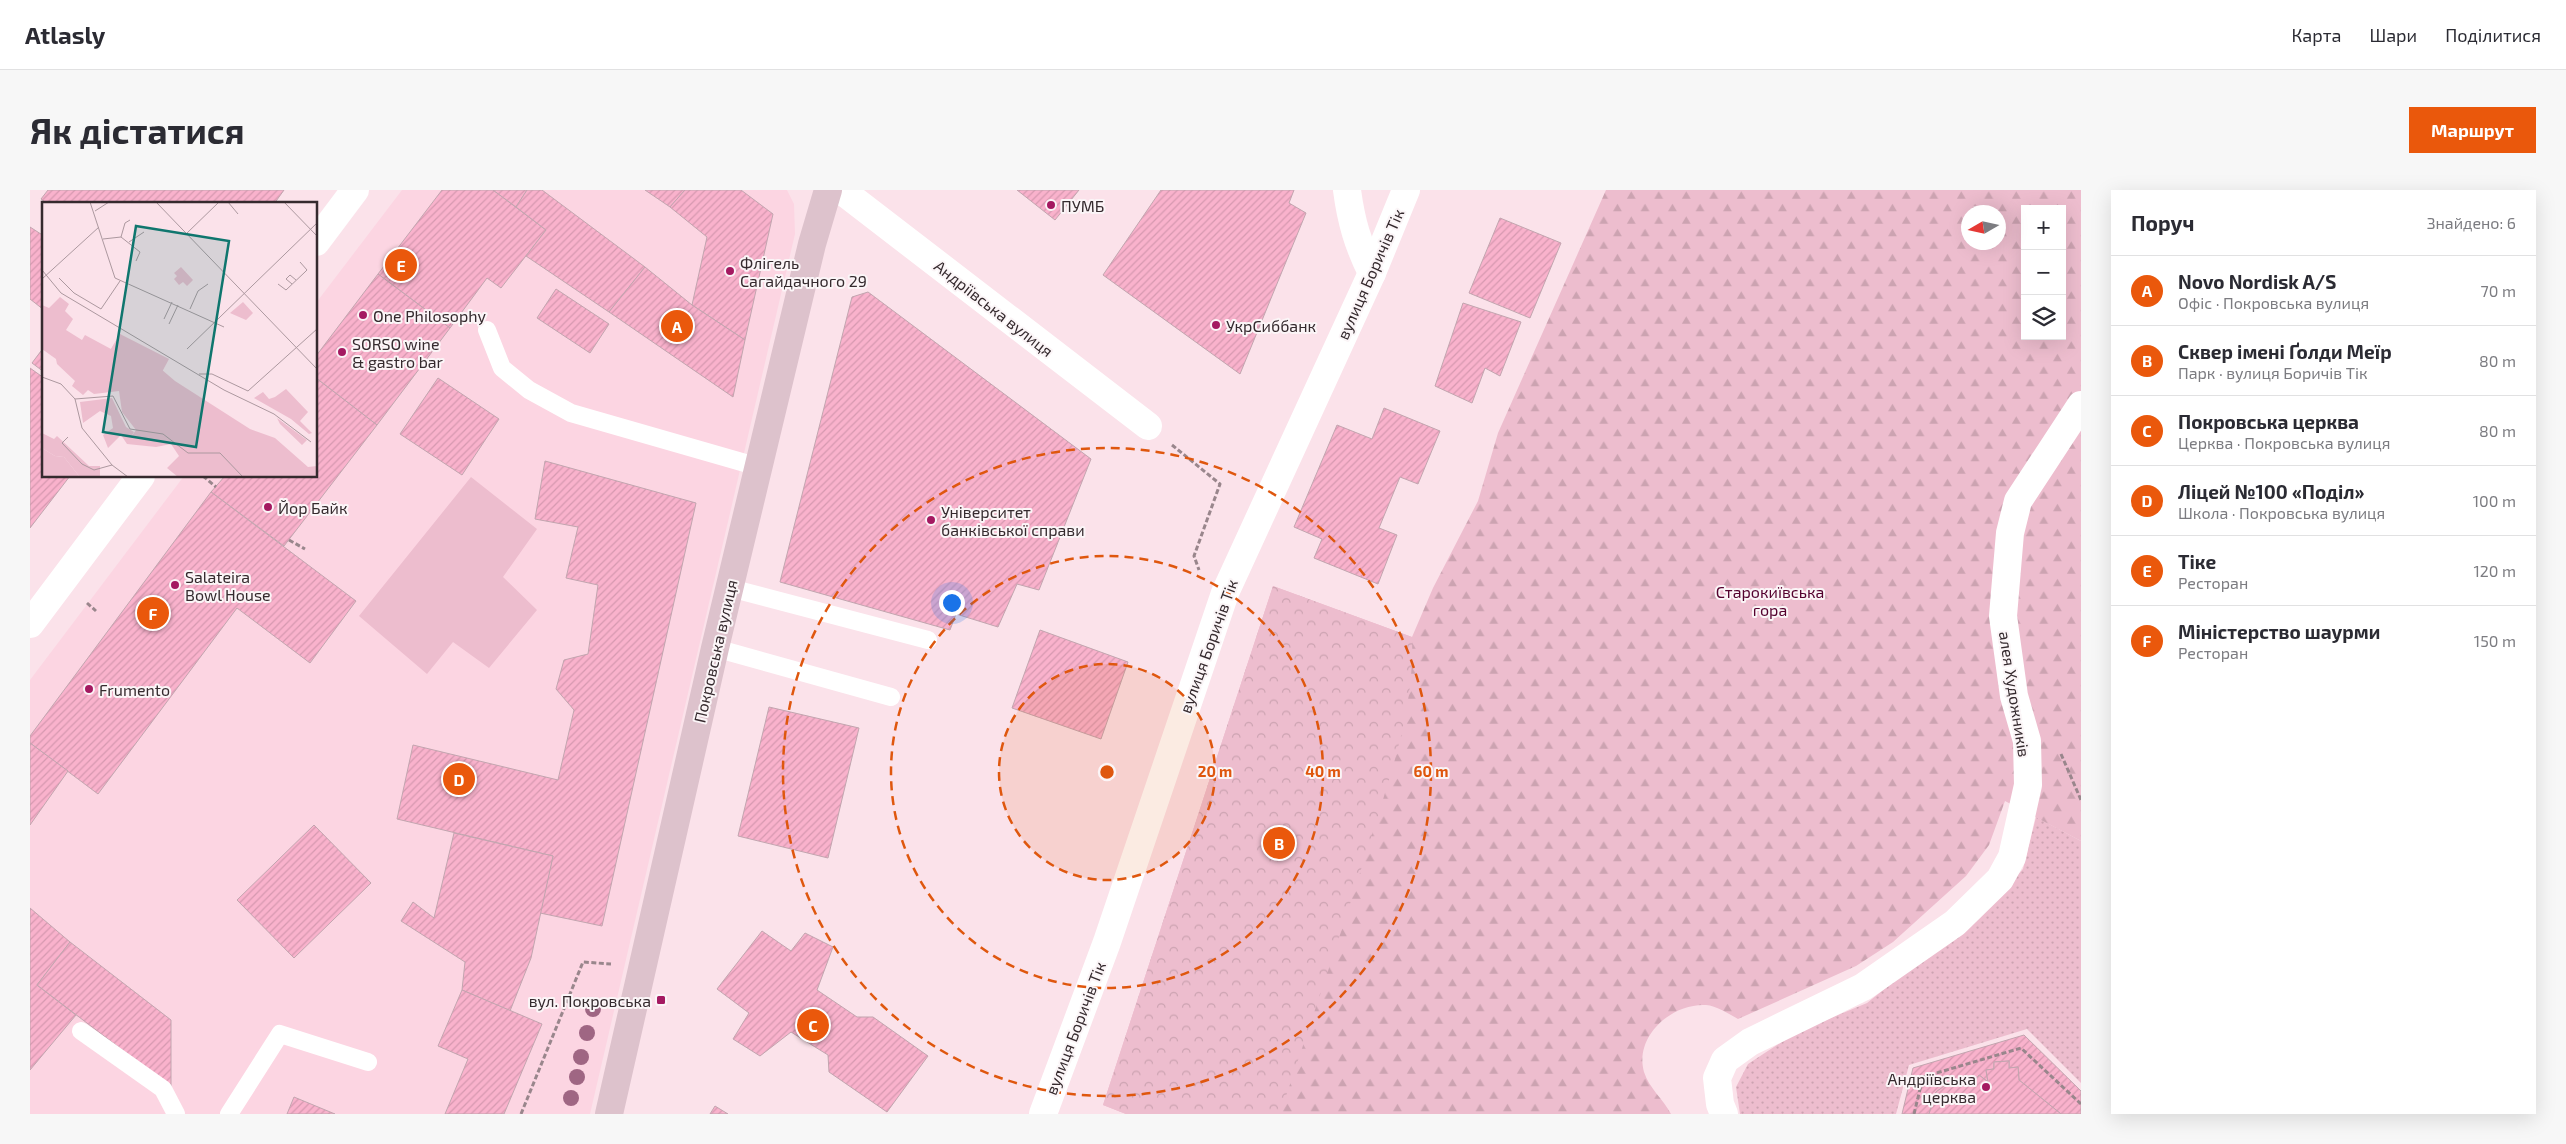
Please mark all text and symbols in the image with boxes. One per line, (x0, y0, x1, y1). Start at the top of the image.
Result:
text: Atlasly (25, 20, 105, 49)
text: Карта (2291, 24, 2341, 46)
text: Шари (2369, 24, 2417, 46)
text: Поділитися (2445, 24, 2541, 46)
button: Маршрут (2409, 107, 2536, 153)
text: Як дістатися (30, 109, 244, 151)
place label: ПУМБ (1061, 196, 1104, 215)
marker: ПУМБ (1045, 199, 1057, 211)
inset map (42, 202, 318, 478)
street label: вулиця Боричів Тік (1333, 205, 1408, 343)
north arrow (1961, 205, 2006, 250)
map controls (2021, 205, 2066, 340)
button: + (2021, 205, 2066, 250)
text: Поруч (2131, 210, 2194, 235)
text: Знайдено: 6 (2427, 213, 2516, 232)
pin: E (385, 246, 417, 284)
button: − (2021, 250, 2066, 295)
place label: Флігель Сагайдачного 29 (740, 253, 867, 290)
street label: Андріївська вулиця (930, 256, 1057, 361)
marker: Флігель Сагайдачного 29 (724, 265, 736, 277)
text: Novo Nordisk A/S (2178, 270, 2337, 293)
text: A (2142, 281, 2152, 300)
text: 70 m (2481, 281, 2516, 300)
text: Офіс · Покровська вулиця (2178, 293, 2369, 312)
button: layers (2021, 295, 2066, 340)
place label: One Philosophy (373, 306, 486, 325)
pin: A (661, 307, 693, 345)
marker: One Philosophy (357, 309, 369, 321)
place label: УкрСиббанк (1226, 316, 1316, 335)
marker: УкрСиббанк (1210, 319, 1222, 331)
place label: SORSO wine & gastro bar (352, 334, 444, 371)
text: Сквер імені Ґолди Меїр (2178, 340, 2392, 363)
marker: SORSO wine & gastro bar (336, 346, 348, 358)
text: B (2142, 351, 2152, 370)
text: 80 m (2479, 351, 2516, 370)
text: Парк · вулиця Боричів Тік (2178, 363, 2368, 382)
text: Покровська церква (2178, 410, 2359, 433)
text: C (2142, 421, 2152, 440)
text: 80 m (2479, 421, 2516, 440)
text: Церква · Покровська вулиця (2178, 433, 2390, 452)
text: Ліцей №100 «Поділ» (2178, 480, 2364, 503)
text: D (2142, 491, 2152, 510)
text: 100 m (2473, 491, 2516, 510)
place label: Йор Байк (278, 498, 348, 517)
marker: Йор Байк (262, 501, 274, 513)
place label: Університет банківської справи (941, 502, 1085, 539)
text: Школа · Покровська вулиця (2178, 503, 2385, 522)
marker: Університет банківської справи (925, 514, 937, 526)
text: Тіке (2178, 550, 2216, 573)
text: E (2142, 561, 2152, 580)
text: 120 m (2473, 561, 2516, 580)
place label: Salateira Bowl House (185, 567, 271, 604)
text: Ресторан (2178, 573, 2248, 592)
street label: вулиця Боричів Тік (1175, 576, 1242, 716)
street label: Покровська вулиця (689, 578, 742, 725)
marker: Salateira Bowl House (169, 579, 181, 591)
park label: Старокиївська гора (1716, 582, 1824, 619)
your location (939, 590, 965, 616)
pin: F (137, 594, 169, 632)
text: Міністерство шаурми (2178, 620, 2380, 643)
street label: алея Художників (1995, 630, 2034, 758)
text: F (2143, 631, 2151, 650)
text: 150 m (2474, 631, 2516, 650)
text: Ресторан (2178, 643, 2248, 662)
place label: Frumento (99, 680, 170, 699)
marker: Frumento (83, 683, 95, 695)
pin: D (443, 760, 475, 798)
text: 20 m (1198, 762, 1232, 780)
text: 40 m (1305, 762, 1341, 780)
text: 60 m (1414, 762, 1448, 780)
centre of rings (1098, 763, 1116, 781)
pin: B (1263, 824, 1295, 862)
street label: вулиця Боричів Тік (1041, 958, 1110, 1098)
place label: вул. Покровська (529, 991, 651, 1011)
marker: вул. Покровська (655, 994, 667, 1006)
pin: C (797, 1006, 829, 1044)
place label: Андріївська церква (1888, 1069, 1976, 1106)
marker: Андріївська церква (1980, 1081, 1992, 1093)

